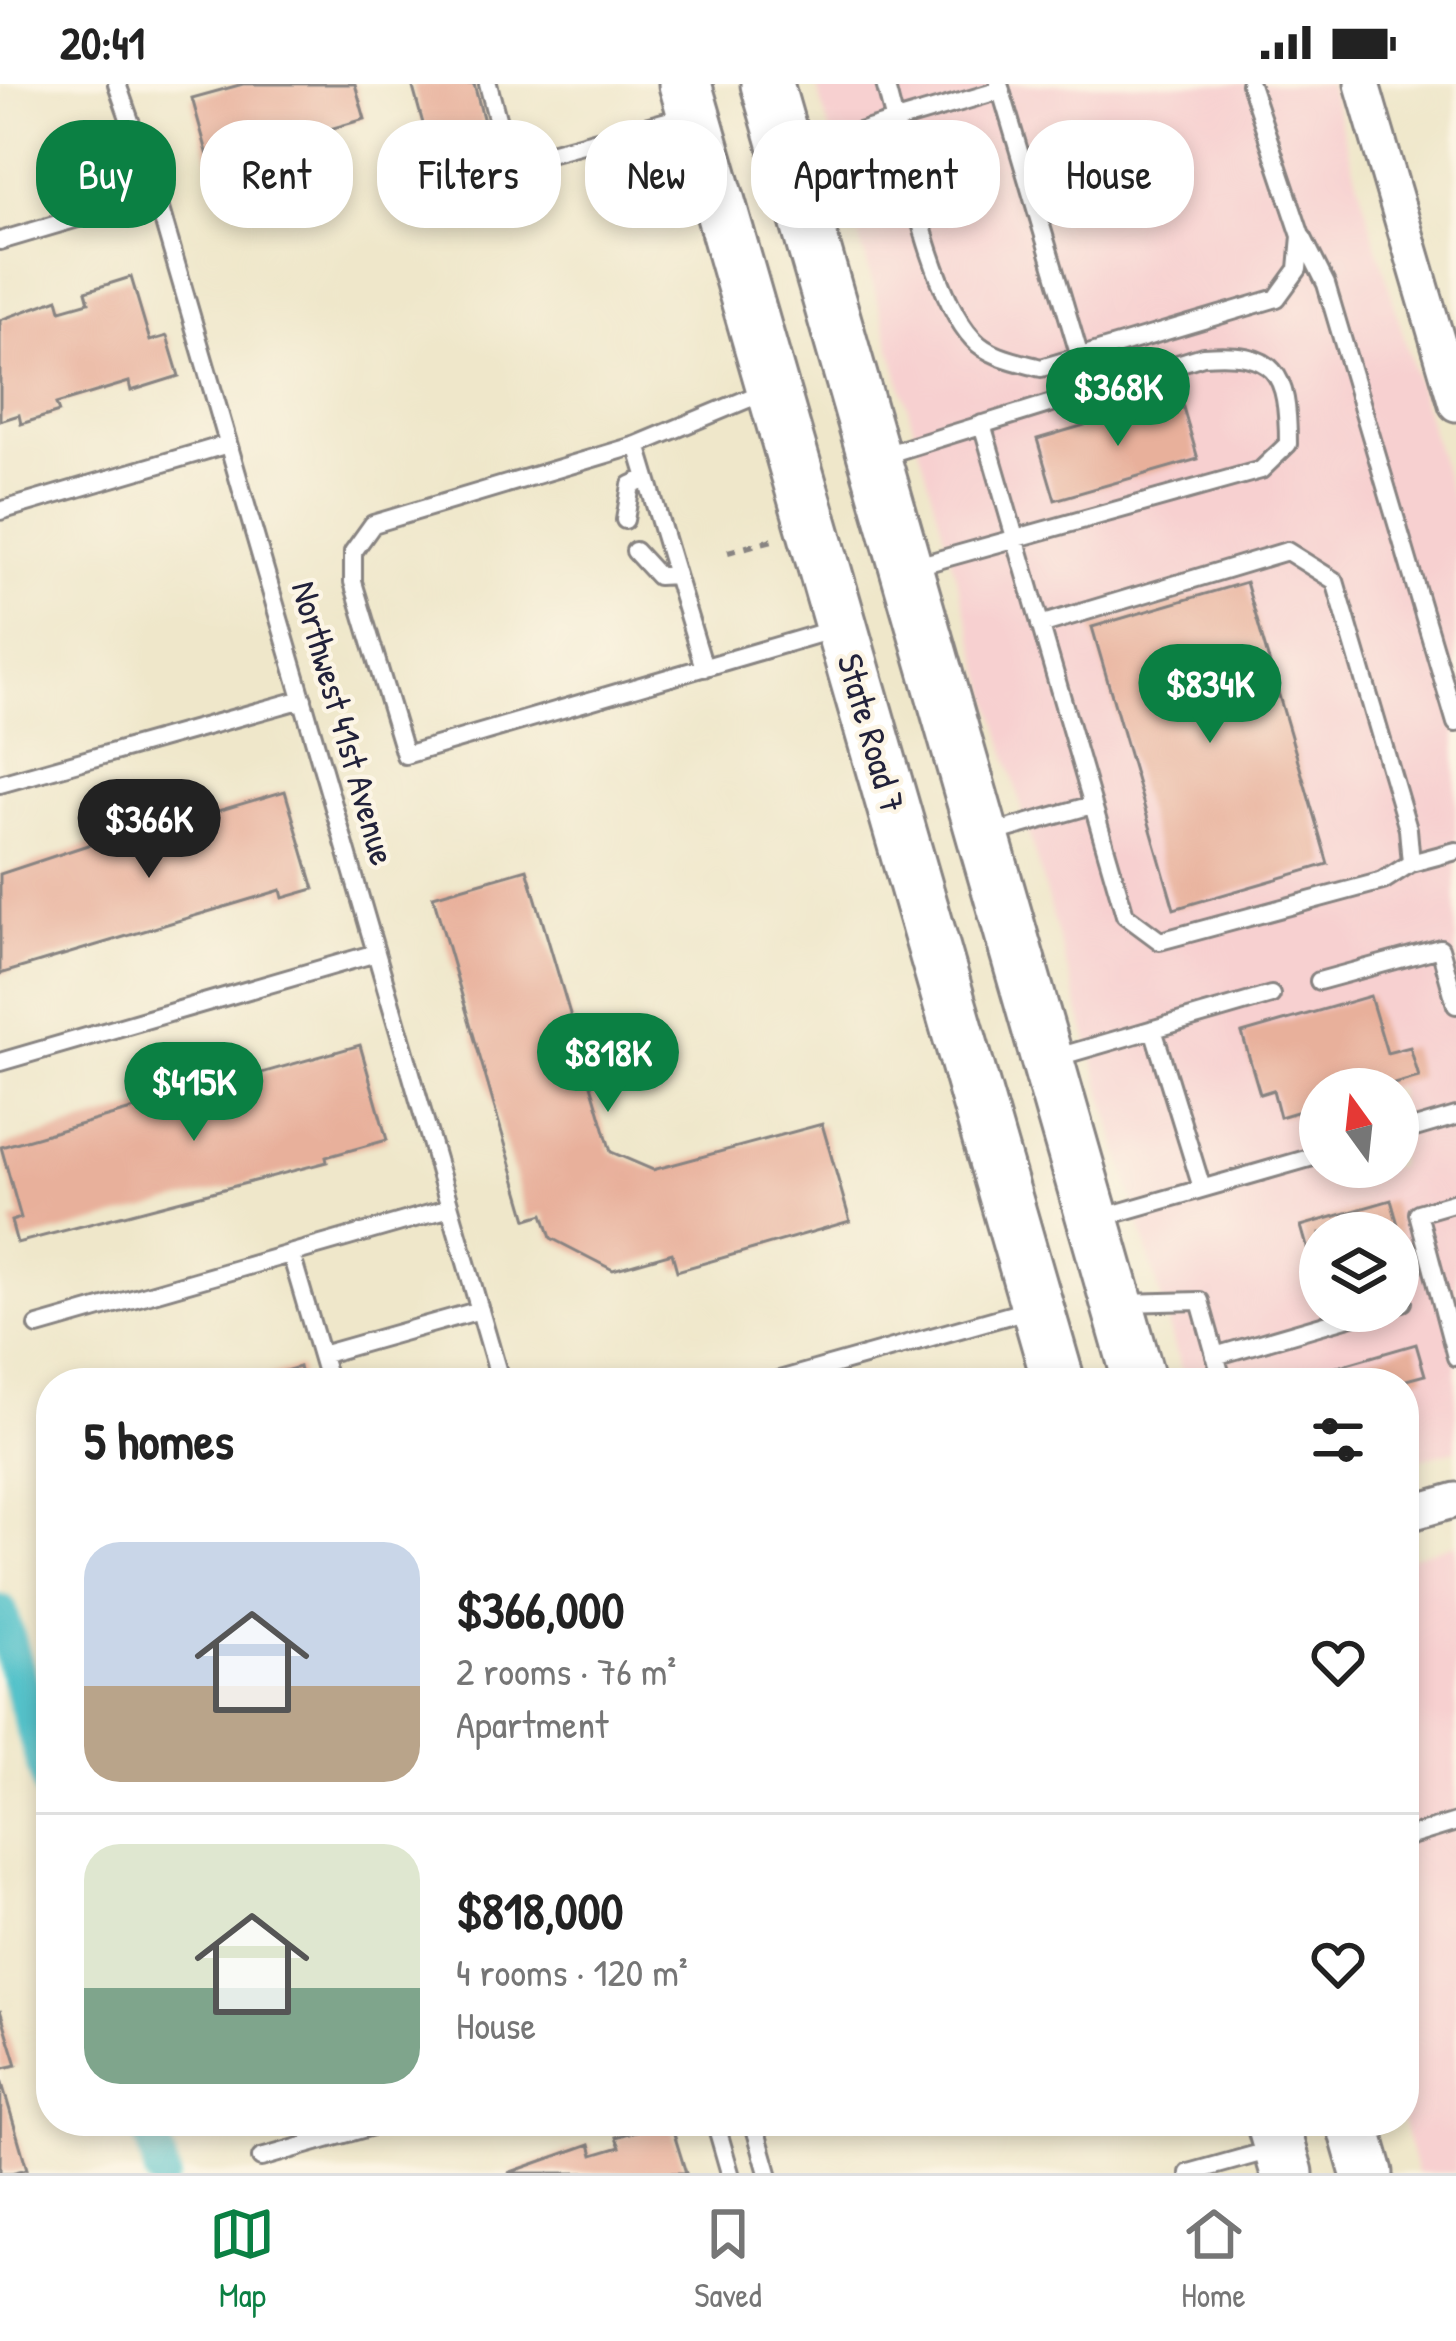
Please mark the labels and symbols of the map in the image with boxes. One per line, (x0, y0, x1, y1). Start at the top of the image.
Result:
pin: $368K (1034, 347, 1202, 449)
street label: Northwest 41st Avenue (281, 575, 408, 870)
pin: $834K (1126, 644, 1294, 746)
street label: State Road 7 (826, 648, 919, 818)
pin: $366K (65, 779, 233, 881)
pin: $818K (524, 1013, 692, 1115)
pin: $415K (110, 1042, 278, 1144)
north arrow (1299, 1068, 1419, 1188)

